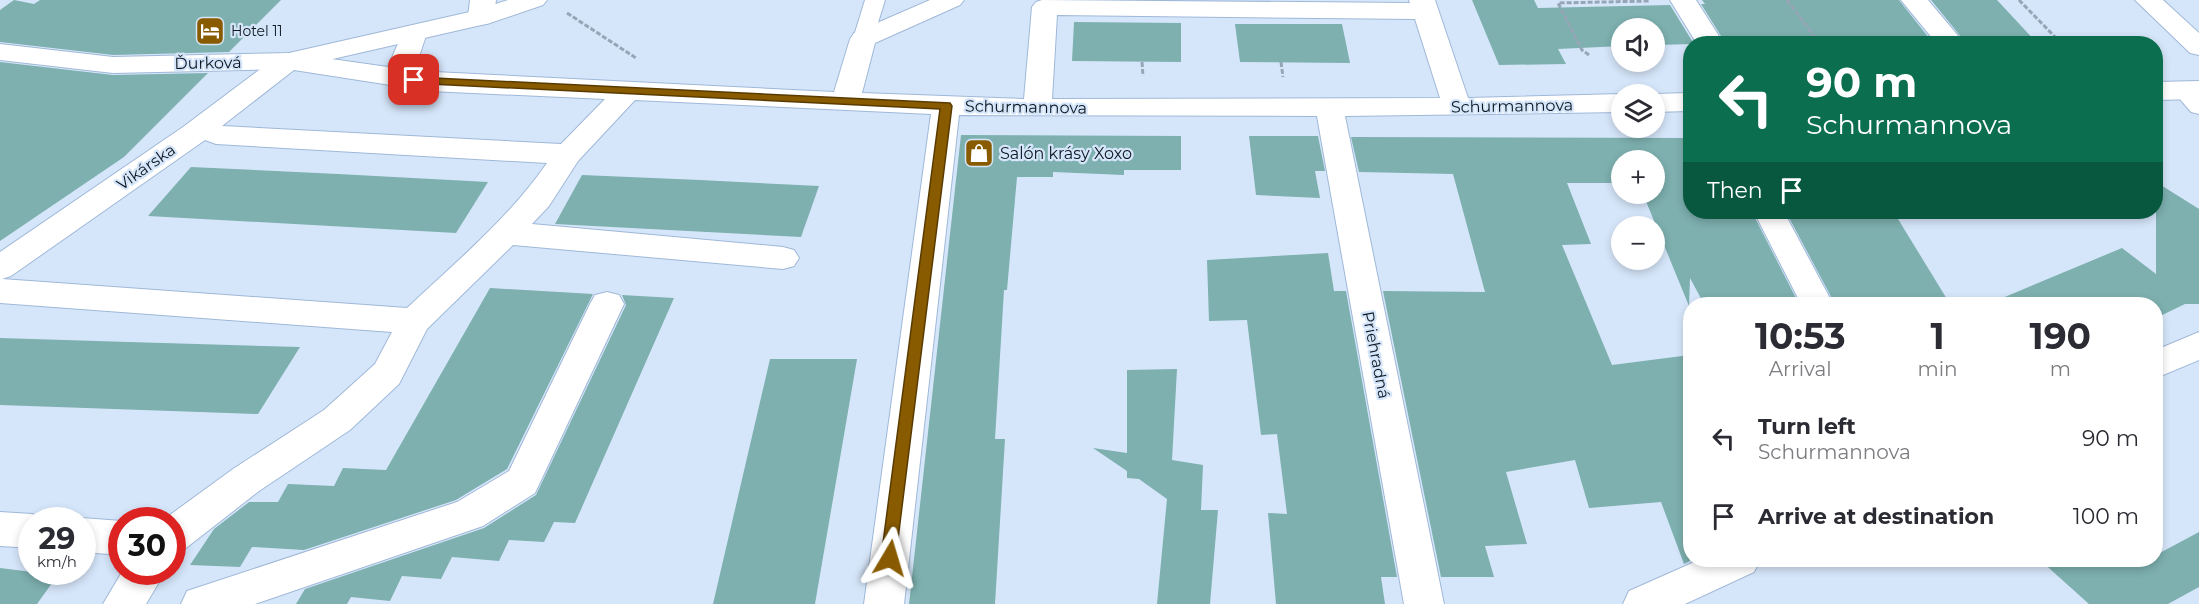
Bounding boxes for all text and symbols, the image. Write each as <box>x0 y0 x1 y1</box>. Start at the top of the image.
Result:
hotel icon: Hotel 11 <box>194 15 226 47</box>
map controls <box>1611 18 1665 270</box>
button: sound <box>1611 18 1665 72</box>
place label: Hotel 11 <box>231 22 283 40</box>
street label: Ďurková <box>174 53 242 73</box>
pin <box>388 54 439 105</box>
text: 90 m <box>1806 56 1917 108</box>
icon: left <box>1707 60 1785 138</box>
icon: arrive <box>397 63 430 96</box>
button: layers <box>1611 84 1665 138</box>
street label: Schurmannova <box>1451 95 1573 117</box>
street label: Schurmannova <box>965 96 1087 118</box>
text: Schurmannova <box>1806 108 2012 141</box>
shop icon: Salón krásy Xoxo <box>963 137 995 169</box>
street label: Vikárska <box>113 140 179 194</box>
place label: Salón krásy Xoxo <box>1000 144 1132 163</box>
button: + <box>1611 150 1665 204</box>
icon: arrive <box>1775 174 1808 207</box>
text: Then <box>1707 177 1763 204</box>
button: − <box>1611 216 1665 270</box>
street label: Priehradná <box>1358 310 1394 400</box>
text: 10:53 <box>1755 314 1846 358</box>
text: 1 <box>1930 314 1945 358</box>
text: 190 <box>2030 314 2091 358</box>
text: Arrival <box>1769 357 1832 381</box>
text: min <box>1917 357 1958 381</box>
text: m <box>2050 357 2071 381</box>
text: Turn left <box>1758 413 1856 440</box>
icon: left <box>1707 422 1740 455</box>
text: 90 m <box>2082 425 2139 452</box>
text: Schurmannova <box>1758 440 1911 464</box>
icon: arrive <box>1707 500 1740 533</box>
text: Arrive at destination <box>1758 503 1994 530</box>
text: 100 m <box>2073 503 2139 530</box>
speed limit sign: 30 <box>108 507 186 585</box>
text: 29 <box>39 520 75 557</box>
position arrow <box>858 526 922 590</box>
text: km/h <box>37 552 77 571</box>

